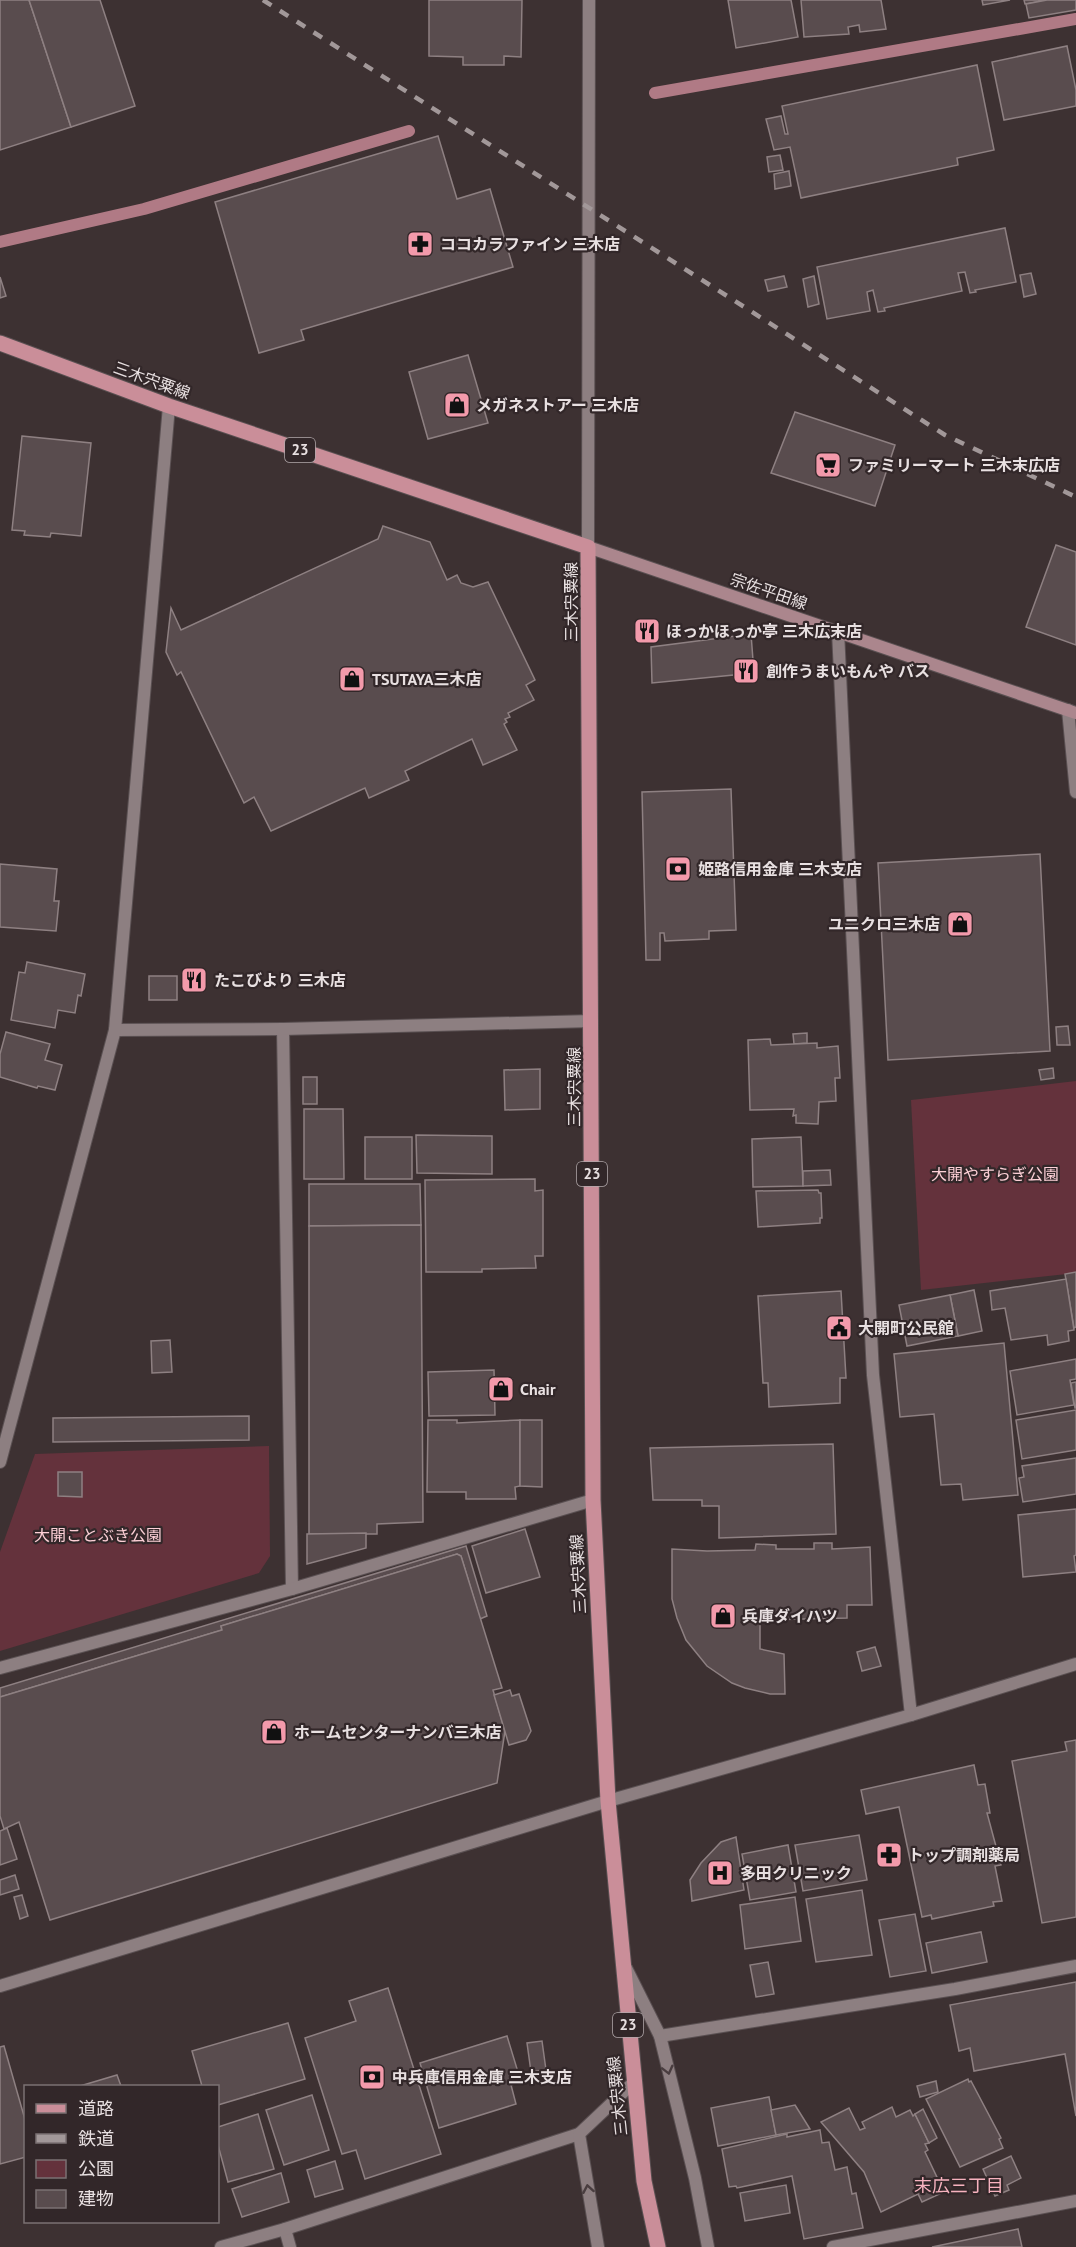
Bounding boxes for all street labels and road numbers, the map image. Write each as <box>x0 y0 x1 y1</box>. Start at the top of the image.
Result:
street label: 三木宍粟線 <box>111 357 193 403</box>
road number: 23 <box>285 438 315 462</box>
street label: 三木宍粟線 <box>561 562 581 642</box>
street label: 宗佐平田線 <box>728 569 810 613</box>
street label: 三木宍粟線 <box>564 1047 584 1127</box>
road number: 23 <box>577 1162 607 1186</box>
street label: 三木宍粟線 <box>566 1534 590 1614</box>
road number: 23 <box>613 2013 643 2037</box>
street label: 三木宍粟線 <box>603 2055 631 2137</box>

